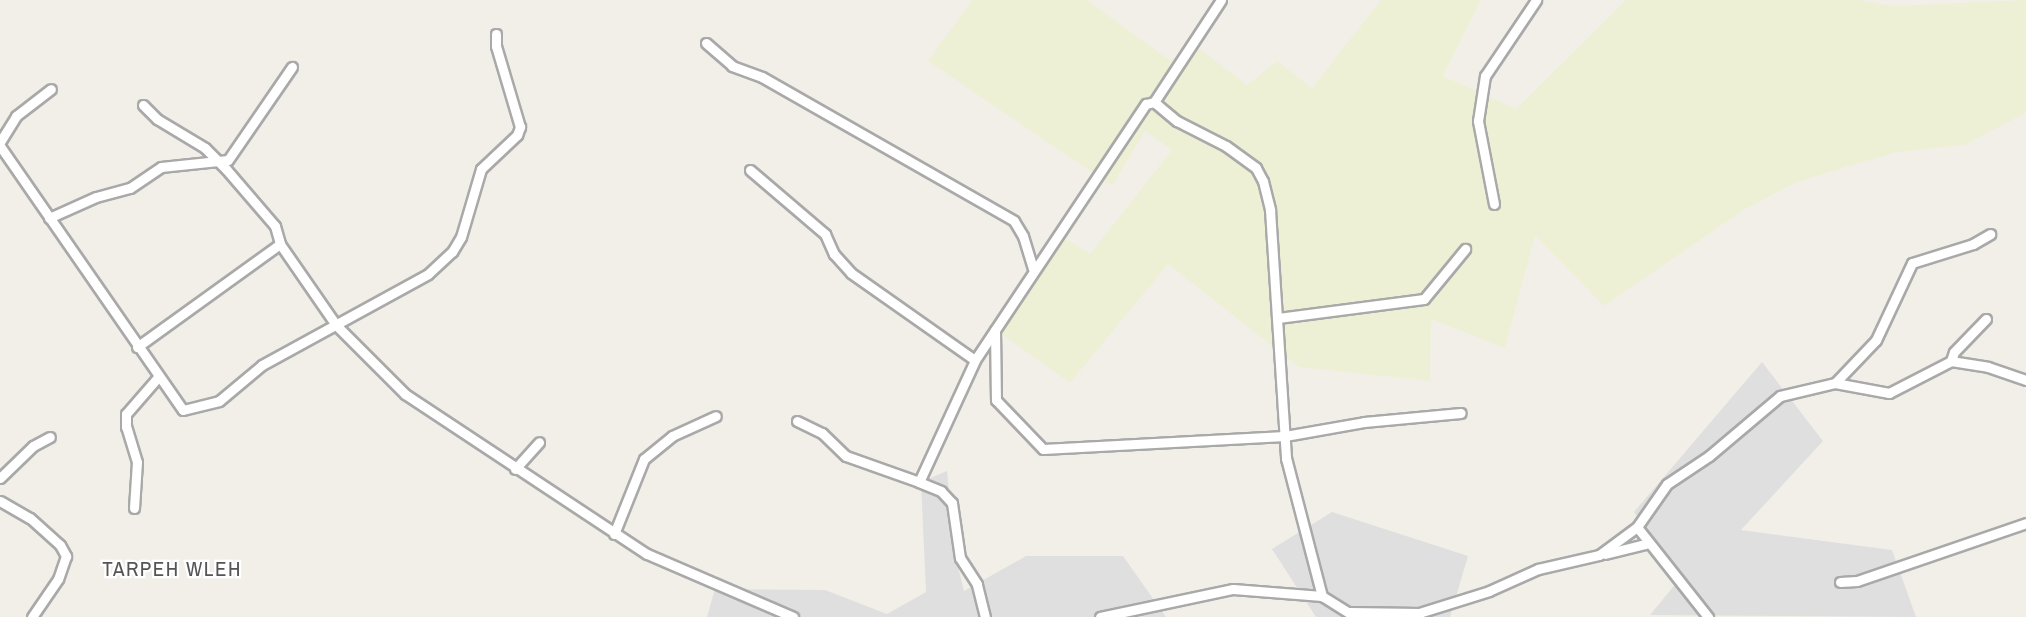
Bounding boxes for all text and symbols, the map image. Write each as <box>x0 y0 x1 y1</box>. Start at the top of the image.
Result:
district label: TARPEH WLEH <box>102 556 242 582</box>

